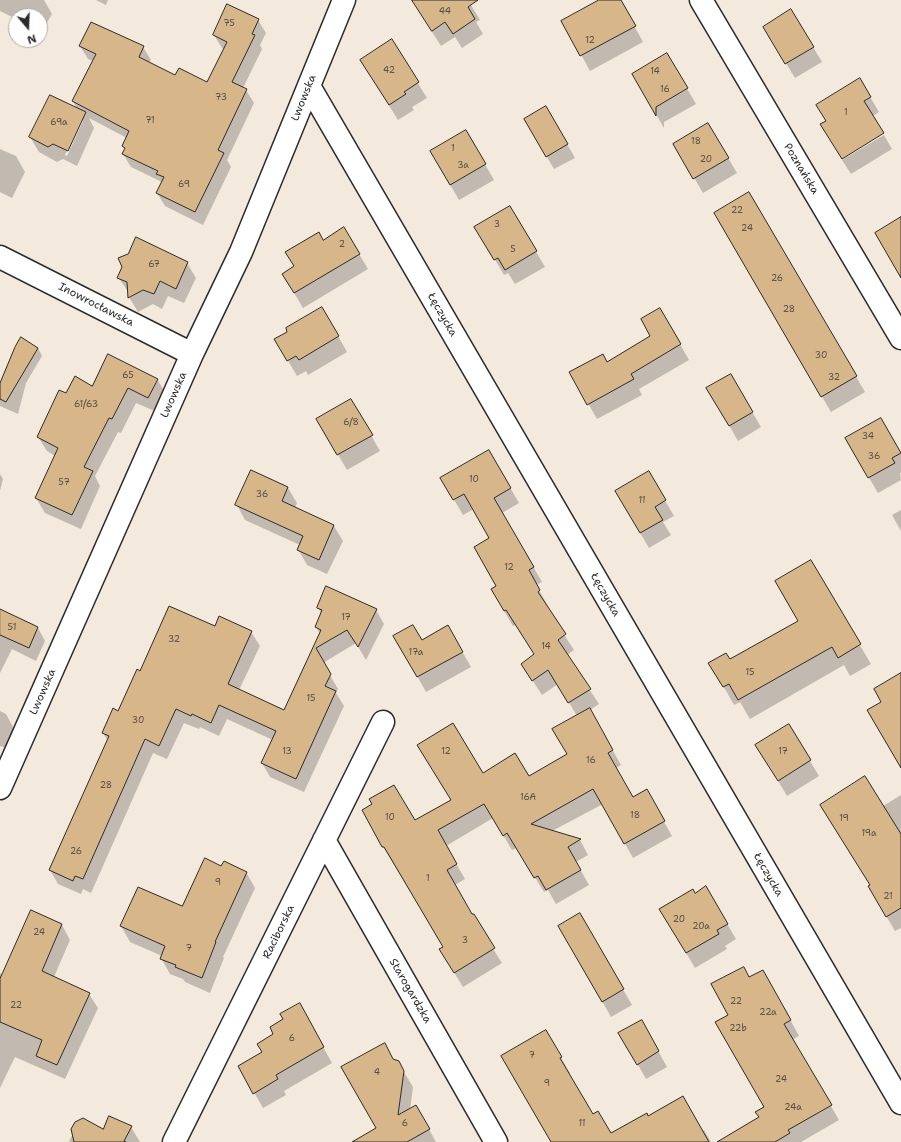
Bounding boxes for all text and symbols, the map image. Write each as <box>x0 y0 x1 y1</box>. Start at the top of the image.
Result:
house number: 44 <box>439 7 451 17</box>
north arrow <box>8 8 48 48</box>
house number: 75 <box>223 19 235 29</box>
text: N <box>25 30 38 47</box>
house number: 12 <box>585 36 595 46</box>
house number: 42 <box>383 66 395 76</box>
house number: 14 <box>650 67 660 77</box>
street label: Lwowska <box>289 73 319 123</box>
house number: 16 <box>660 85 670 95</box>
house number: 73 <box>215 93 227 103</box>
house number: 1 <box>844 108 848 118</box>
house number: 71 <box>145 116 155 126</box>
house number: 69a <box>50 118 68 128</box>
house number: 18 <box>691 137 701 147</box>
street label: Poznańska <box>781 141 821 197</box>
house number: 1 <box>451 144 455 154</box>
house number: 20 <box>700 155 712 165</box>
house number: 3a <box>457 161 469 171</box>
house number: 69 <box>178 180 190 190</box>
house number: 22 <box>731 206 743 216</box>
house number: 3 <box>494 220 500 230</box>
house number: 24 <box>741 224 753 234</box>
house number: 2 <box>339 240 345 250</box>
house number: 5 <box>510 245 516 255</box>
house number: 67 <box>148 260 160 270</box>
house number: 26 <box>771 274 783 284</box>
street label: Inowrocławska <box>56 280 136 330</box>
street label: Łęczycka <box>424 291 460 339</box>
house number: 28 <box>783 305 795 315</box>
house number: 30 <box>815 351 827 361</box>
street label: Lwowska <box>158 370 190 420</box>
house number: 65 <box>122 371 134 381</box>
house number: 32 <box>828 373 840 383</box>
house number: 61/63 <box>74 400 98 410</box>
house number: 6/8 <box>343 418 359 428</box>
house number: 34 <box>862 432 874 442</box>
house number: 36 <box>868 452 880 462</box>
house number: 10 <box>469 475 479 485</box>
house number: 57 <box>58 478 70 488</box>
house number: 36 <box>256 490 268 500</box>
house number: 11 <box>638 496 646 506</box>
house number: 12 <box>504 563 514 573</box>
street label: Łęczycka <box>587 571 623 619</box>
house number: 17 <box>341 613 351 623</box>
house number: 51 <box>8 623 16 633</box>
house number: 32 <box>168 635 180 645</box>
house number: 14 <box>541 642 551 652</box>
house number: 17a <box>409 648 423 658</box>
street label: Lwowska <box>27 667 59 717</box>
house number: 15 <box>745 668 755 678</box>
house number: 15 <box>306 694 316 704</box>
house number: 30 <box>132 716 144 726</box>
house number: 13 <box>282 747 292 757</box>
house number: 12 <box>441 747 451 757</box>
house number: 17 <box>778 747 788 757</box>
house number: 16 <box>586 756 596 766</box>
house number: 28 <box>100 781 112 791</box>
house number: 16A <box>520 793 536 803</box>
house number: 18 <box>630 811 640 821</box>
house number: 10 <box>385 813 395 823</box>
house number: 19 <box>839 814 849 824</box>
house number: 19a <box>861 829 877 839</box>
house number: 26 <box>70 847 82 857</box>
street label: Łęczycka <box>750 851 786 899</box>
house number: 1 <box>426 874 430 884</box>
house number: 9 <box>215 878 221 888</box>
house number: 21 <box>883 892 893 902</box>
street label: Raciborska <box>260 903 298 961</box>
house number: 20 <box>673 915 685 925</box>
house number: 20a <box>692 922 710 932</box>
house number: 24 <box>33 928 45 938</box>
house number: 3 <box>462 936 468 946</box>
house number: 7 <box>186 944 192 954</box>
street label: Starogardzka <box>386 956 434 1026</box>
house number: 22 <box>730 997 742 1007</box>
house number: 22 <box>10 1001 22 1011</box>
house number: 22a <box>759 1008 777 1018</box>
house number: 22b <box>729 1024 747 1034</box>
house number: 6 <box>289 1034 295 1044</box>
house number: 7 <box>529 1051 535 1061</box>
house number: 4 <box>374 1068 380 1078</box>
house number: 24 <box>775 1075 787 1085</box>
house number: 9 <box>544 1079 550 1089</box>
house number: 24a <box>784 1103 802 1113</box>
house number: 6 <box>402 1119 408 1129</box>
house number: 11 <box>578 1119 586 1129</box>

